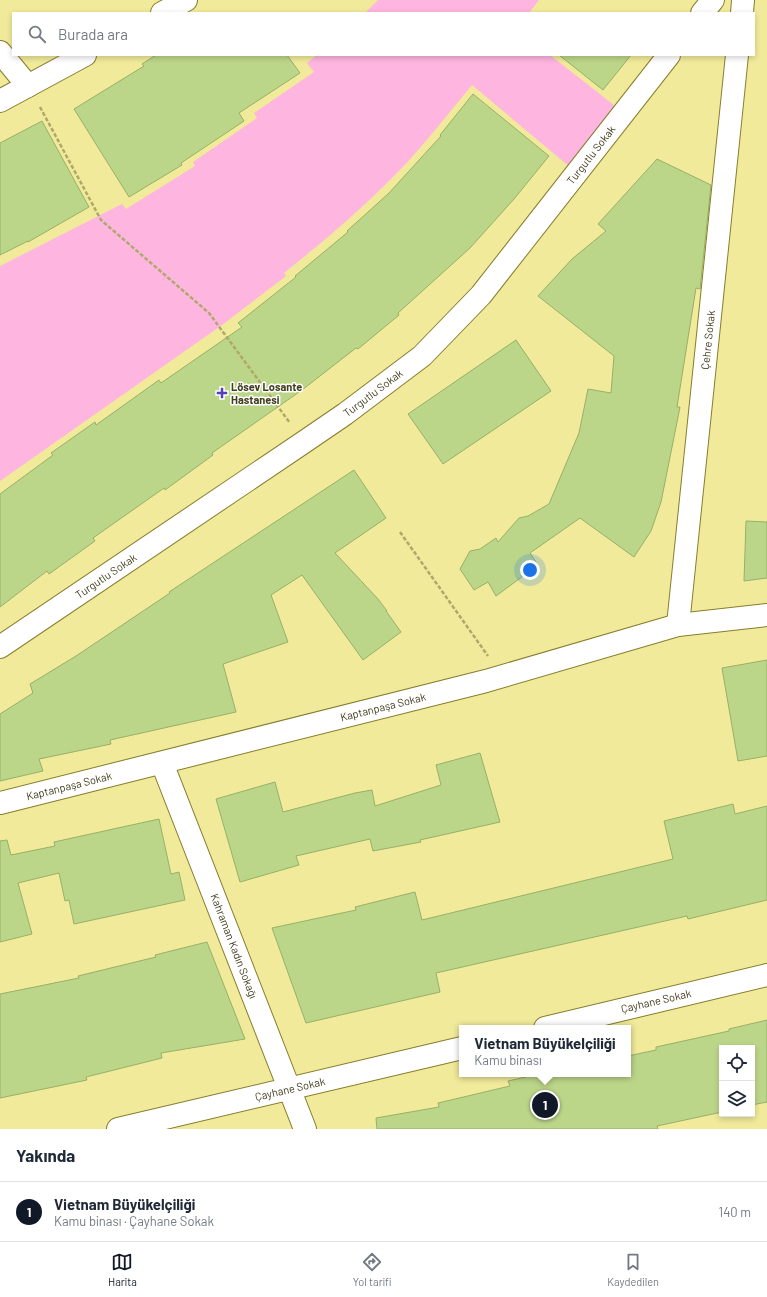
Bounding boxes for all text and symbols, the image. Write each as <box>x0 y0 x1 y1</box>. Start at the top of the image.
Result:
search box <box>12 12 755 56</box>
icon: search <box>26 23 48 45</box>
text: Burada ara <box>58 25 128 43</box>
street label: Turgutlu Sokak <box>564 122 618 187</box>
street label: Çehre Sokak <box>698 309 717 370</box>
street label: Turgutlu Sokak <box>340 366 405 419</box>
place label: Lösev Losante Hastanesi <box>231 380 302 406</box>
marker: Lösev Losante Hastanesi <box>216 387 228 399</box>
street label: Turgutlu Sokak <box>73 550 139 601</box>
your location <box>520 560 540 580</box>
street label: Kaptanpaşa Sokak <box>339 689 428 723</box>
street label: Kaptanpaşa Sokak <box>25 768 114 802</box>
street label: Kahraman Kadın Sokağı <box>208 892 260 1000</box>
street label: Çayhane Sokak <box>620 986 693 1015</box>
popup <box>459 1025 631 1077</box>
text: Vietnam Büyükelçiliği <box>474 1034 616 1052</box>
map controls <box>719 1045 755 1117</box>
button: locate <box>719 1045 755 1081</box>
text: Kamu binası <box>474 1052 542 1068</box>
street label: Çayhane Sokak <box>254 1074 327 1103</box>
button: layers <box>719 1081 755 1117</box>
pin: 1 <box>532 1090 558 1120</box>
text: Yakında <box>16 1145 75 1165</box>
text: Vietnam Büyükelçiliği <box>54 1195 195 1213</box>
text: 1 <box>27 1204 31 1220</box>
text: 140 m <box>719 1204 751 1220</box>
text: Kamu binası · Çayhane Sokak <box>54 1213 214 1229</box>
tab: Harita <box>108 1251 137 1288</box>
tab: Yol tarifi <box>353 1251 391 1288</box>
tab: Kaydedilen <box>607 1251 659 1288</box>

